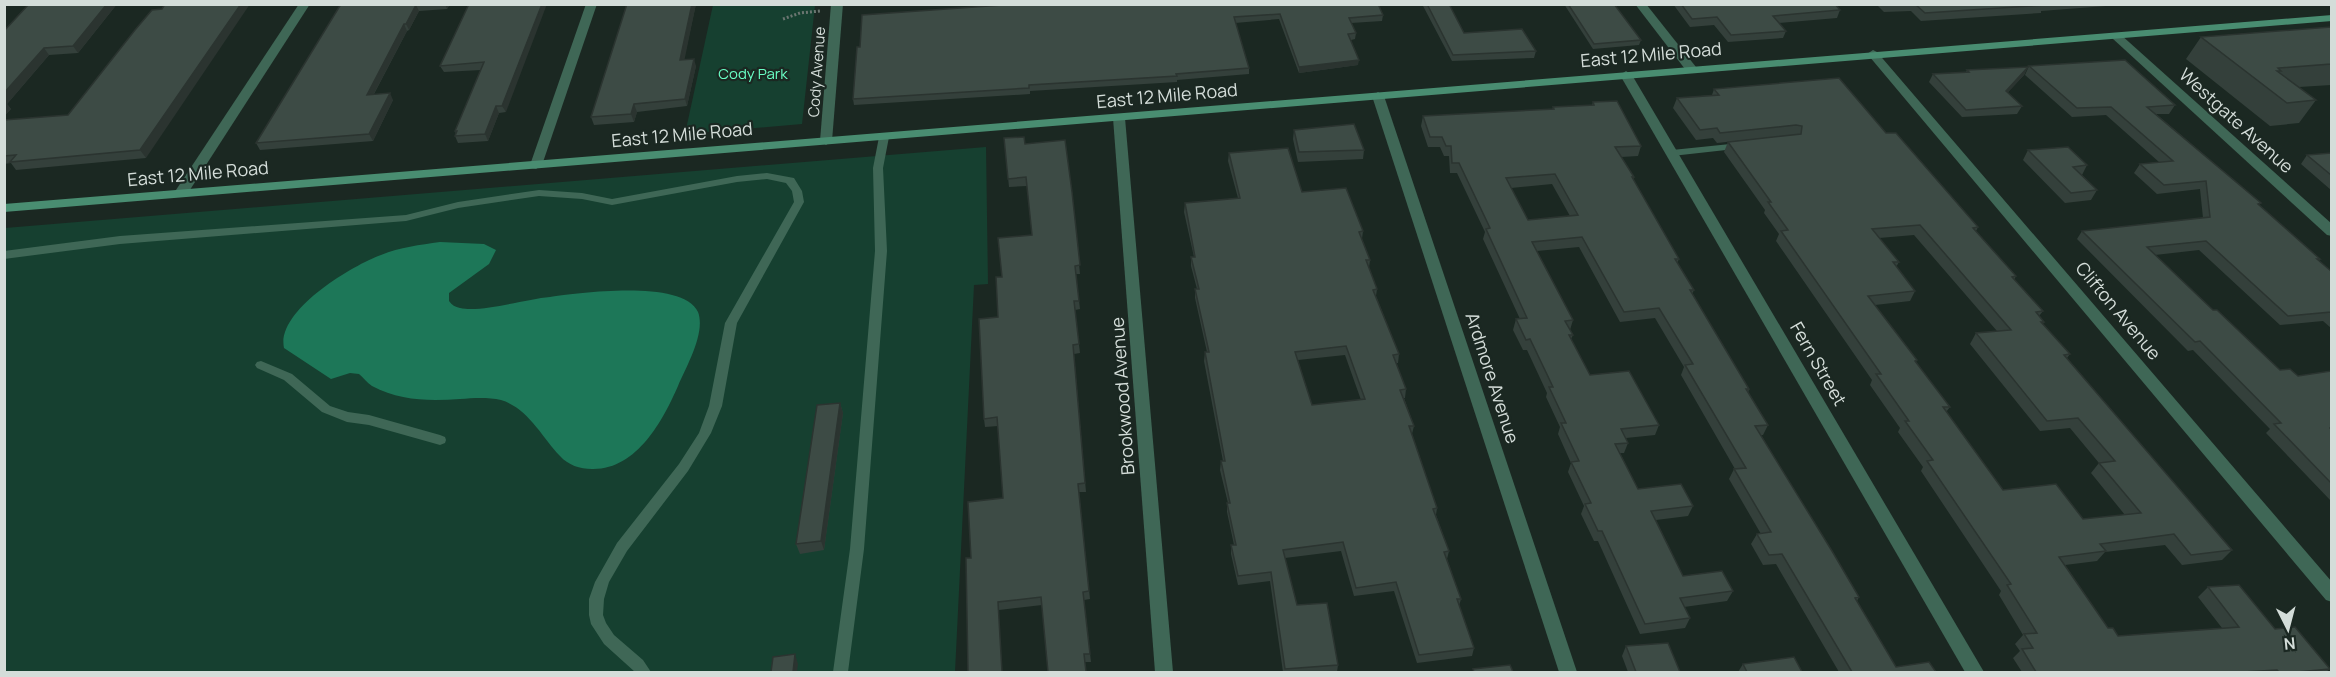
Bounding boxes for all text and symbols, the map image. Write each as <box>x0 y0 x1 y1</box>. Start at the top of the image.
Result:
street label: Cody Avenue <box>803 26 830 118</box>
street label: East 12 Mile Road <box>1579 36 1723 72</box>
street label: Westgate Avenue <box>2174 62 2299 178</box>
park label: Cody Park <box>718 63 788 84</box>
street label: East 12 Mile Road <box>1095 77 1239 113</box>
street label: East 12 Mile Road <box>610 116 754 152</box>
street label: East 12 Mile Road <box>126 155 270 191</box>
street label: Clifton Avenue <box>2071 256 2167 364</box>
street label: Ardmore Avenue <box>1460 309 1525 446</box>
street label: Brookwood Avenue <box>1105 316 1139 476</box>
street label: Fern Street <box>1785 317 1853 410</box>
north arrow <box>2258 599 2318 659</box>
text: N <box>2283 632 2296 655</box>

